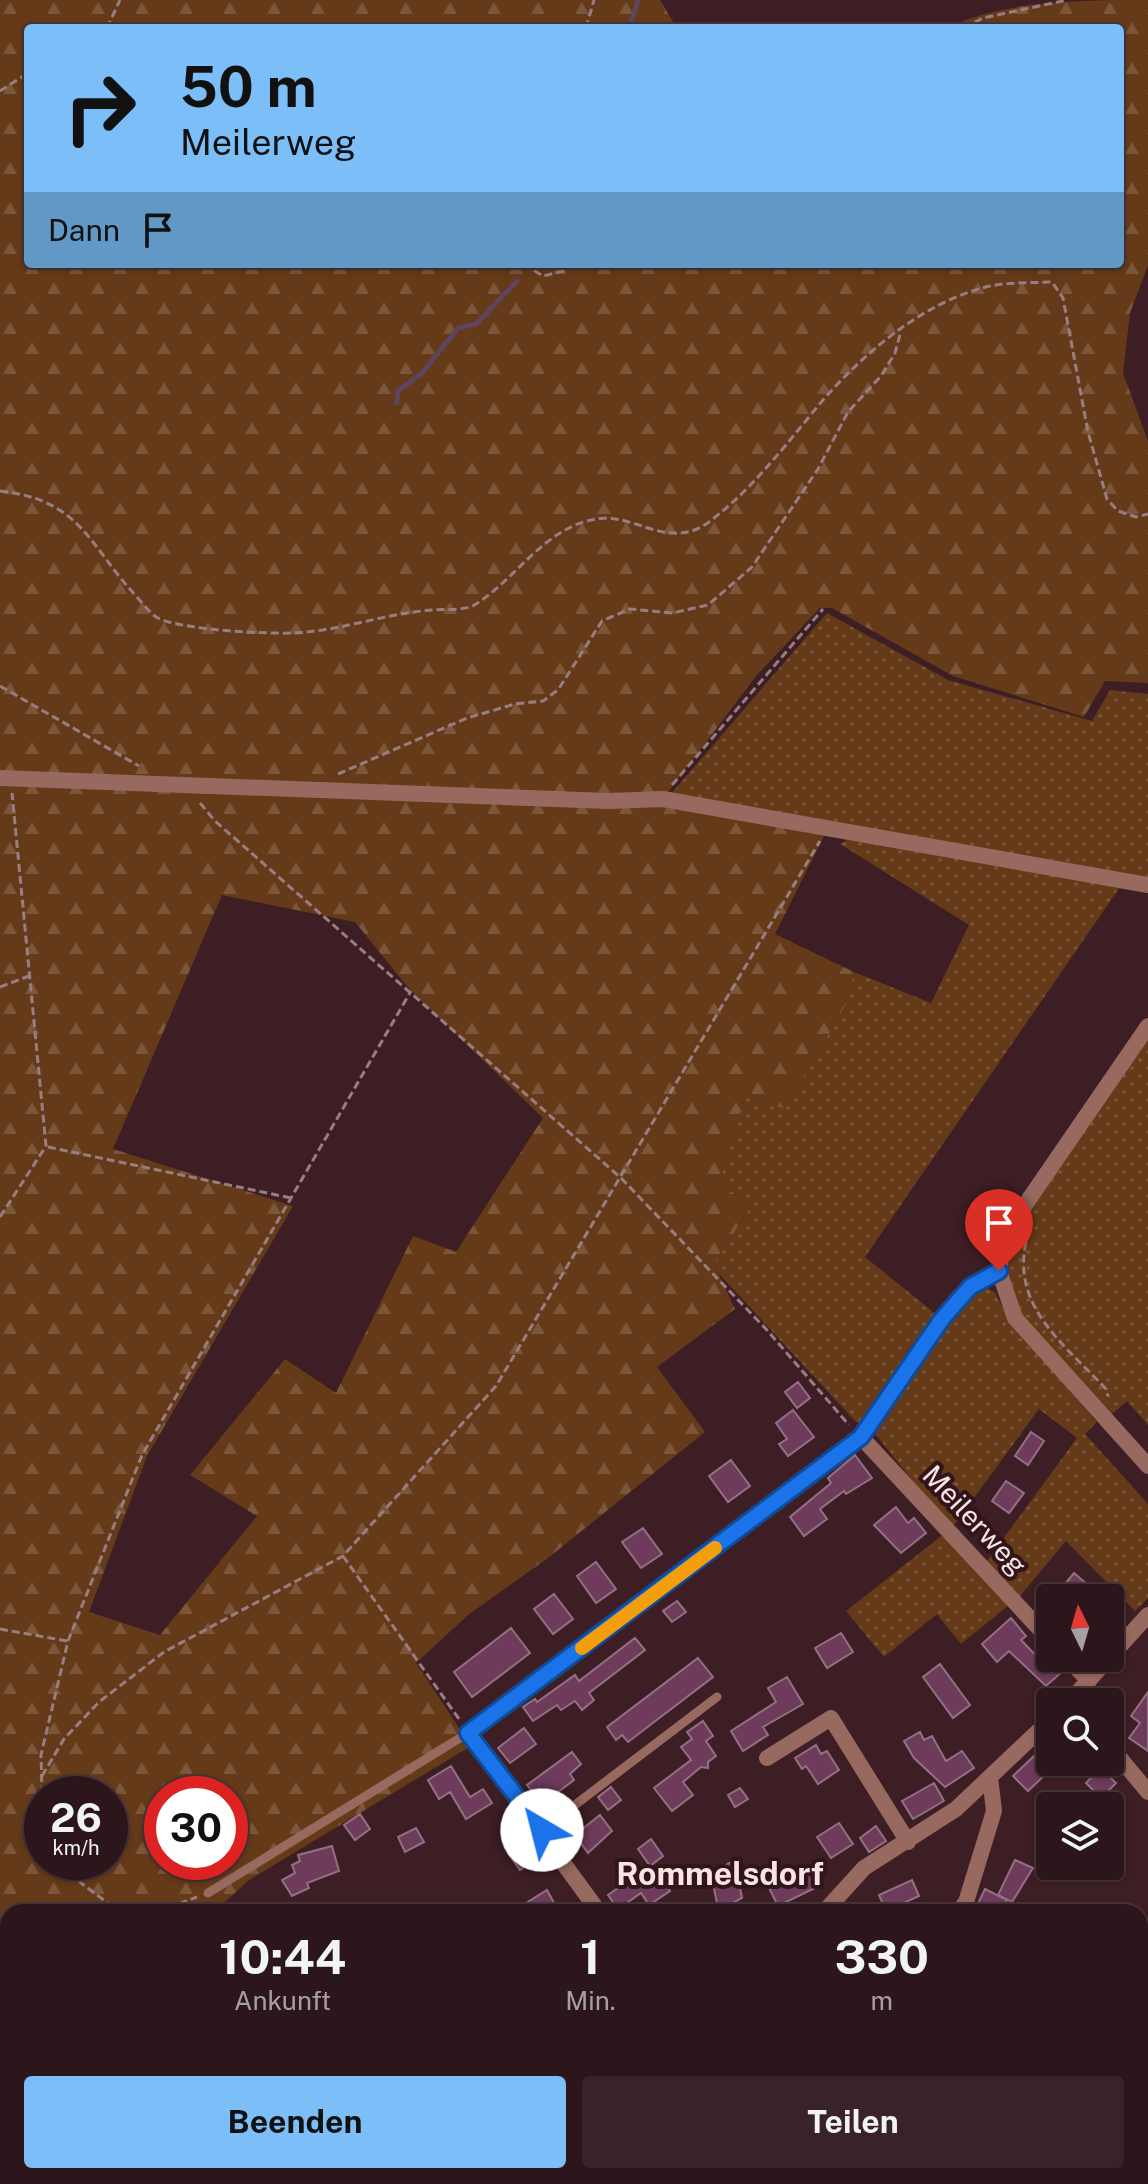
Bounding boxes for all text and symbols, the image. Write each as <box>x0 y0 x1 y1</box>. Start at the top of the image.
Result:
text: 50 m <box>180 54 317 120</box>
icon: right <box>48 56 152 160</box>
text: Meilerweg <box>180 121 357 163</box>
icon: arrive <box>136 208 180 252</box>
text: Dann <box>48 212 120 248</box>
pin <box>965 1189 1033 1271</box>
icon: arrive <box>977 1201 1021 1245</box>
street label: Meilerweg <box>916 1458 1034 1581</box>
north arrow <box>1036 1584 1124 1672</box>
map controls <box>1036 1584 1124 1880</box>
button: search <box>1036 1688 1124 1776</box>
speed limit sign: 30 <box>144 1776 248 1880</box>
position arrow <box>500 1788 584 1872</box>
button: layers <box>1036 1792 1124 1880</box>
text: 26 <box>50 1794 102 1841</box>
text: km/h <box>52 1836 100 1860</box>
district label: Rommelsdorf <box>616 1855 824 1892</box>
text: 10:44 <box>219 1928 346 1985</box>
text: 1 <box>580 1928 601 1985</box>
text: 330 <box>835 1928 929 1985</box>
text: Ankunft <box>234 1985 331 2016</box>
text: Min. <box>565 1985 616 2016</box>
text: m <box>871 1985 893 2016</box>
button: Beenden <box>24 2076 566 2168</box>
button: Teilen <box>582 2076 1124 2168</box>

